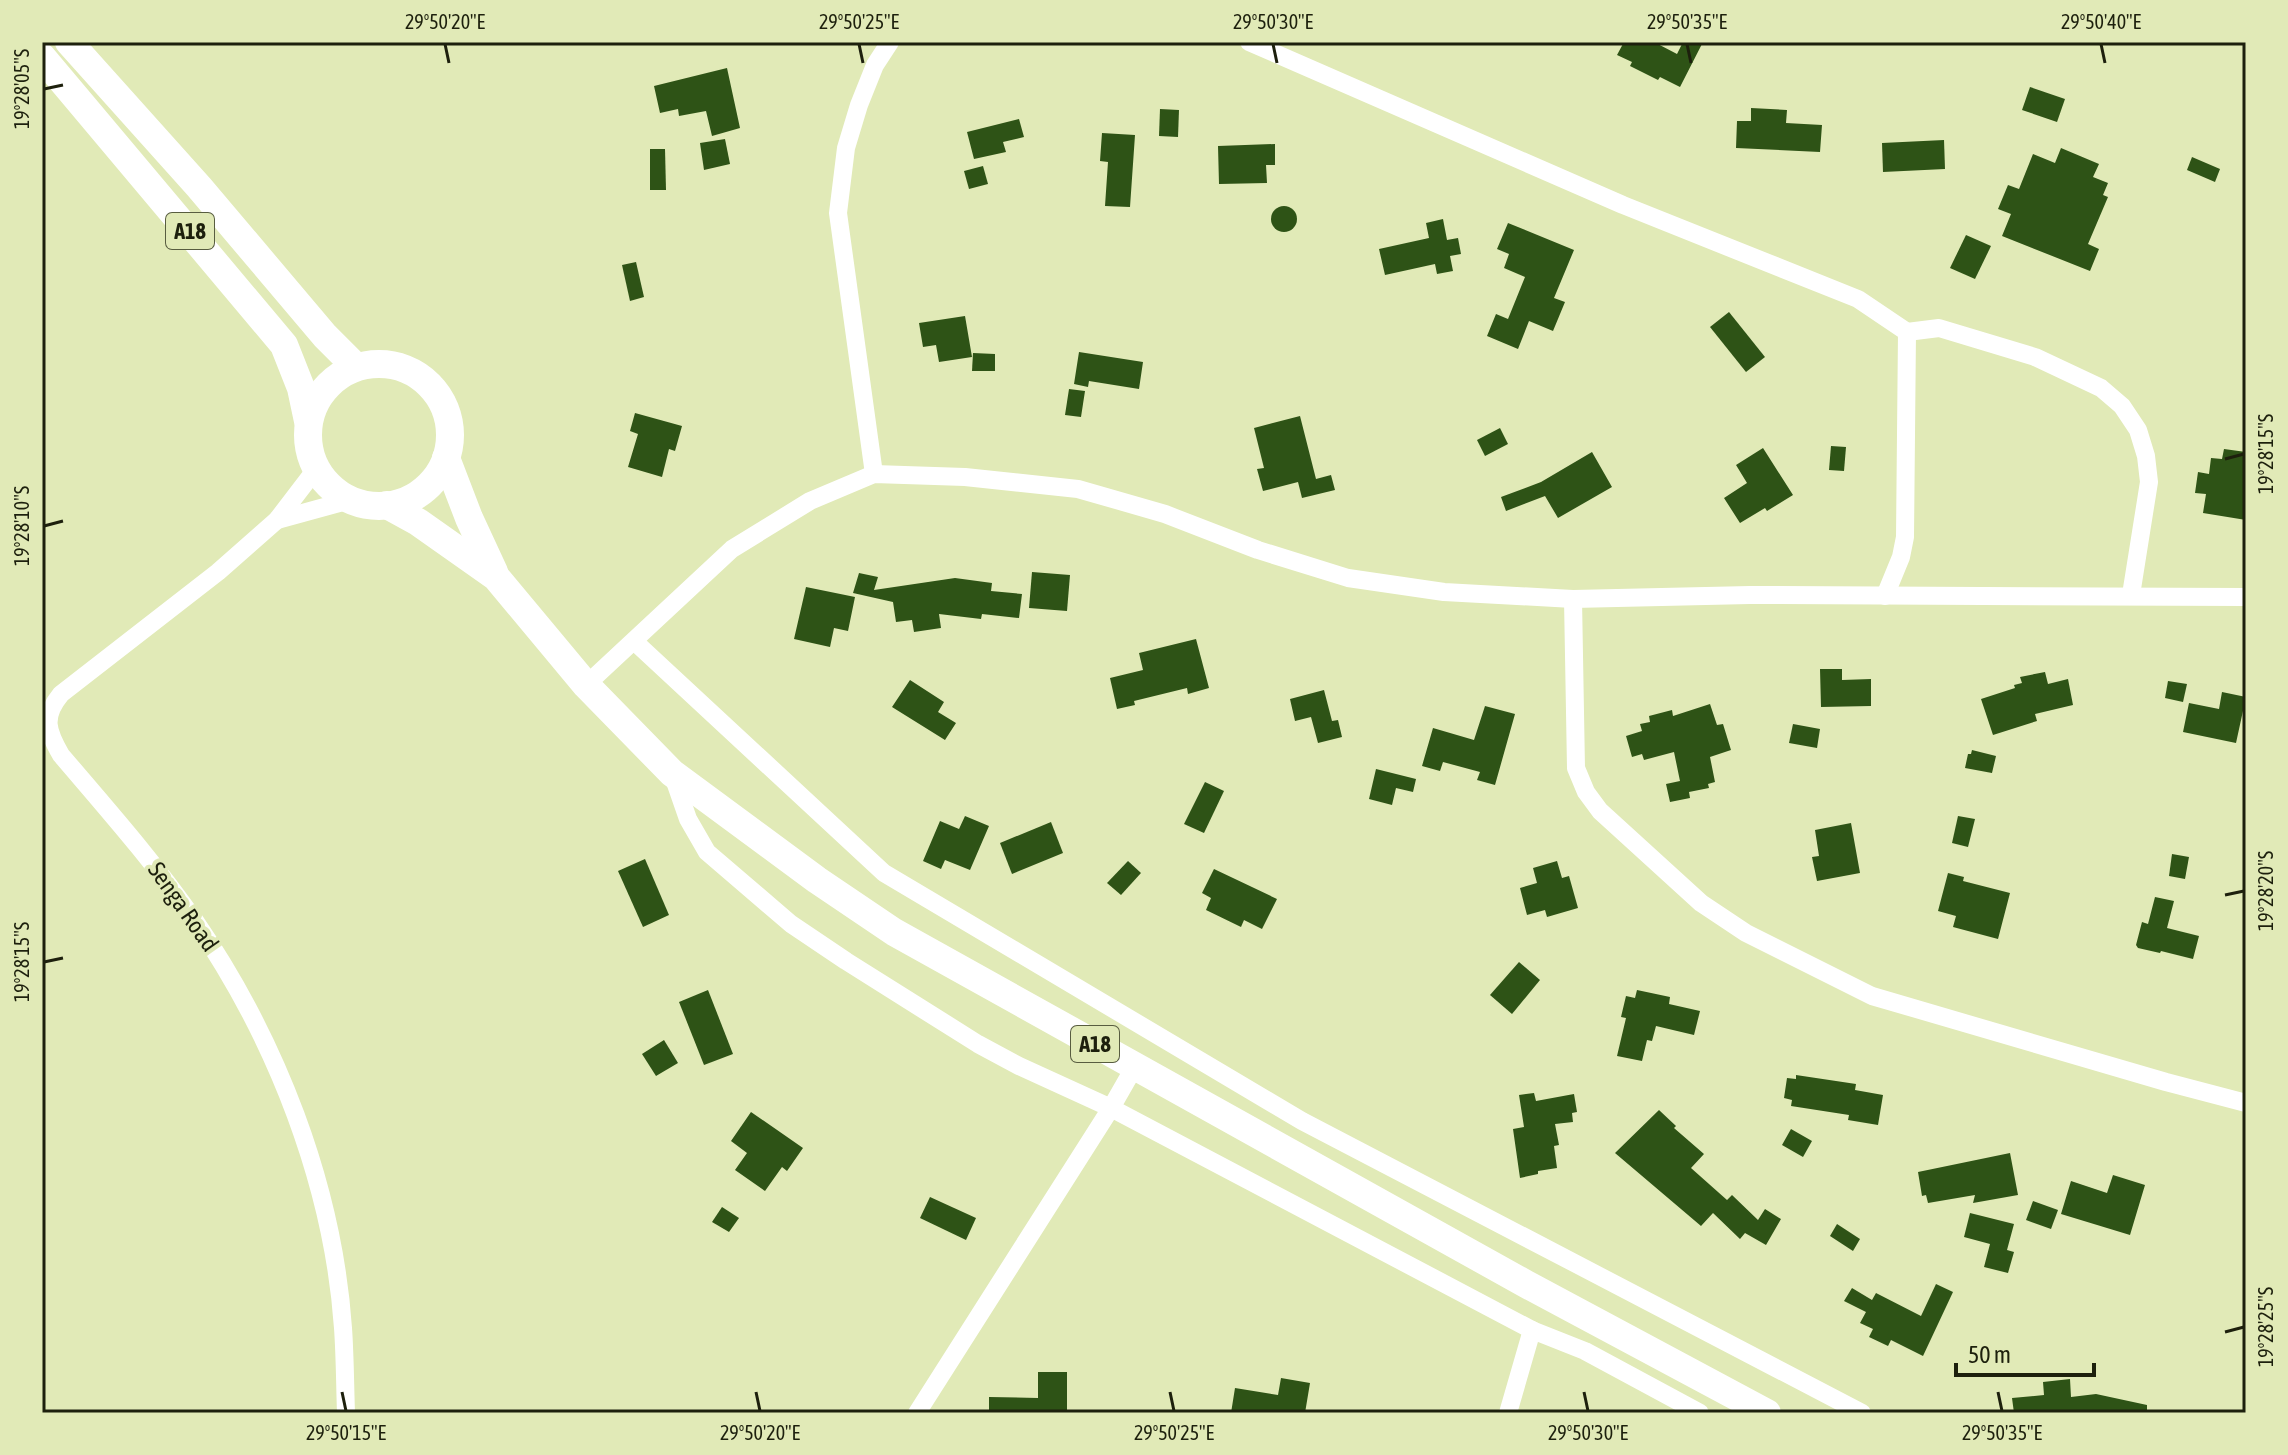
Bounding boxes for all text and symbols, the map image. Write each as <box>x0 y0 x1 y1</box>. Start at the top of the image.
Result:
text: 29°50'20"E <box>405 10 486 33</box>
text: 29°50'25"E <box>819 10 900 33</box>
text: 29°50'30"E <box>1233 10 1314 33</box>
text: 29°50'35"E <box>1647 10 1728 33</box>
text: 29°50'40"E <box>2061 10 2142 33</box>
text: 19°28'05"S <box>10 49 33 129</box>
road number: A18 <box>166 213 214 249</box>
text: 19°28'15"S <box>2254 414 2277 494</box>
text: 19°28'10"S <box>10 486 33 566</box>
text: 19°28'20"S <box>2254 851 2277 931</box>
street label: Senga Road <box>143 857 224 957</box>
text: 19°28'15"S <box>10 922 33 1002</box>
road number: A18 <box>1071 1026 1119 1062</box>
text: 19°28'25"S <box>2254 1287 2277 1367</box>
scale bar <box>1956 1327 2094 1377</box>
text: 50 m <box>1968 1341 2011 1368</box>
text: 29°50'15"E <box>306 1421 387 1444</box>
text: 29°50'20"E <box>720 1421 801 1444</box>
text: 29°50'25"E <box>1134 1421 1215 1444</box>
text: 29°50'30"E <box>1548 1421 1629 1444</box>
text: 29°50'35"E <box>1962 1421 2043 1444</box>

